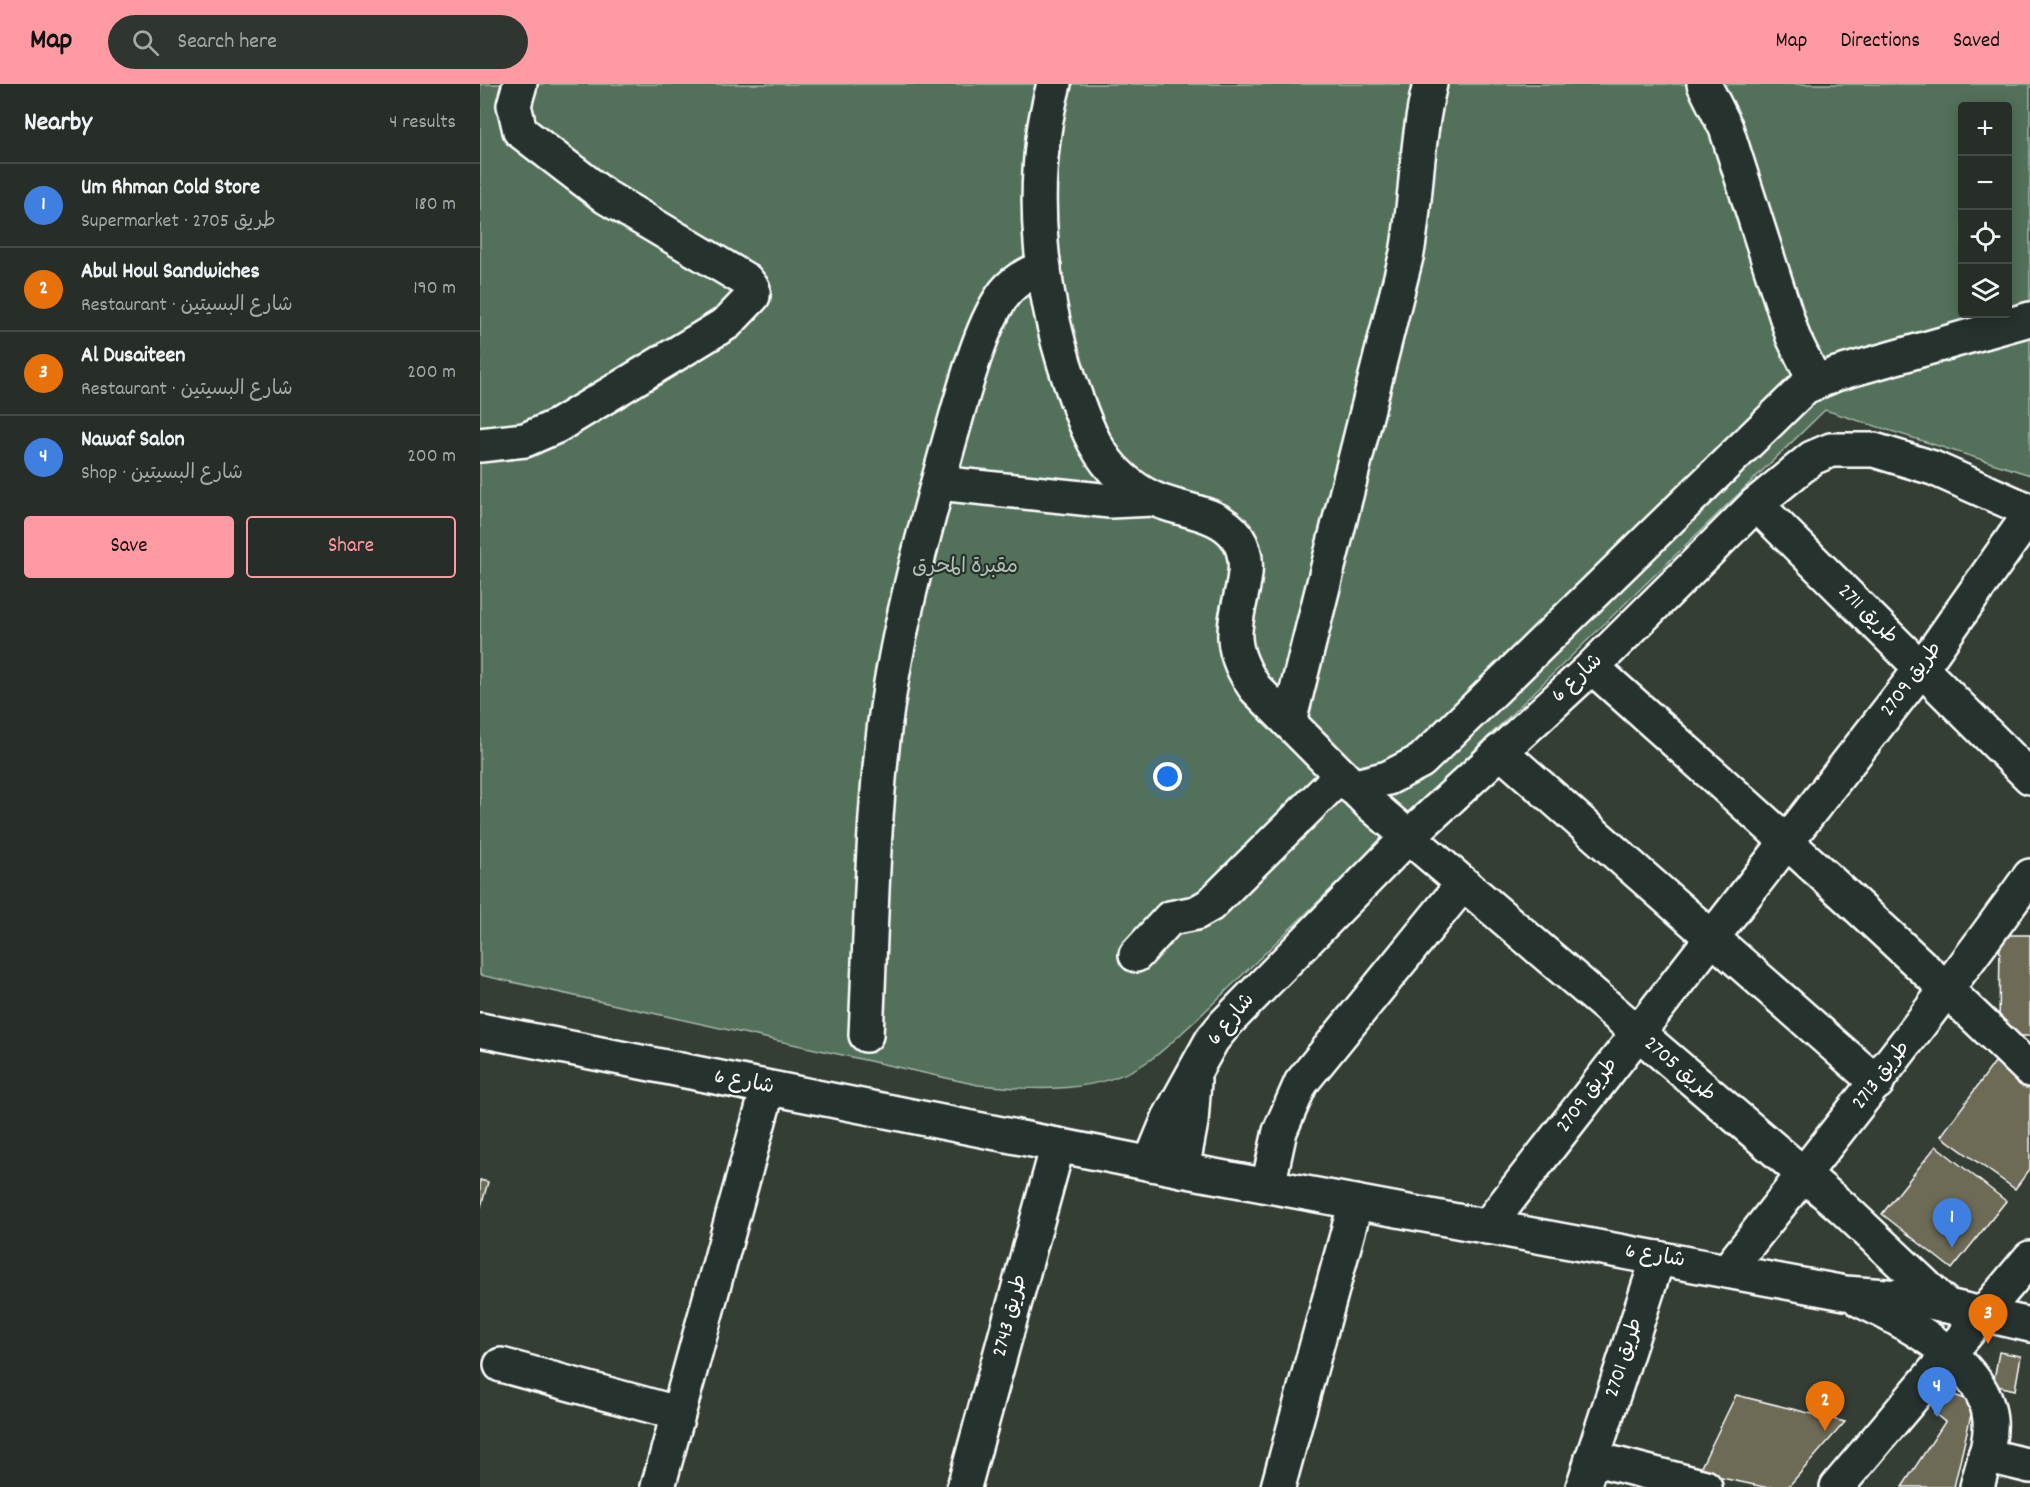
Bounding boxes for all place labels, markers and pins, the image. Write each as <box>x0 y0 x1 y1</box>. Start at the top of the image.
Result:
pin: 1 <box>1932 1198 1972 1248</box>
pin: 3 <box>1968 1294 2008 1344</box>
pin: 4 <box>1918 1368 1956 1417</box>
pin: 2 <box>1806 1382 1844 1431</box>

